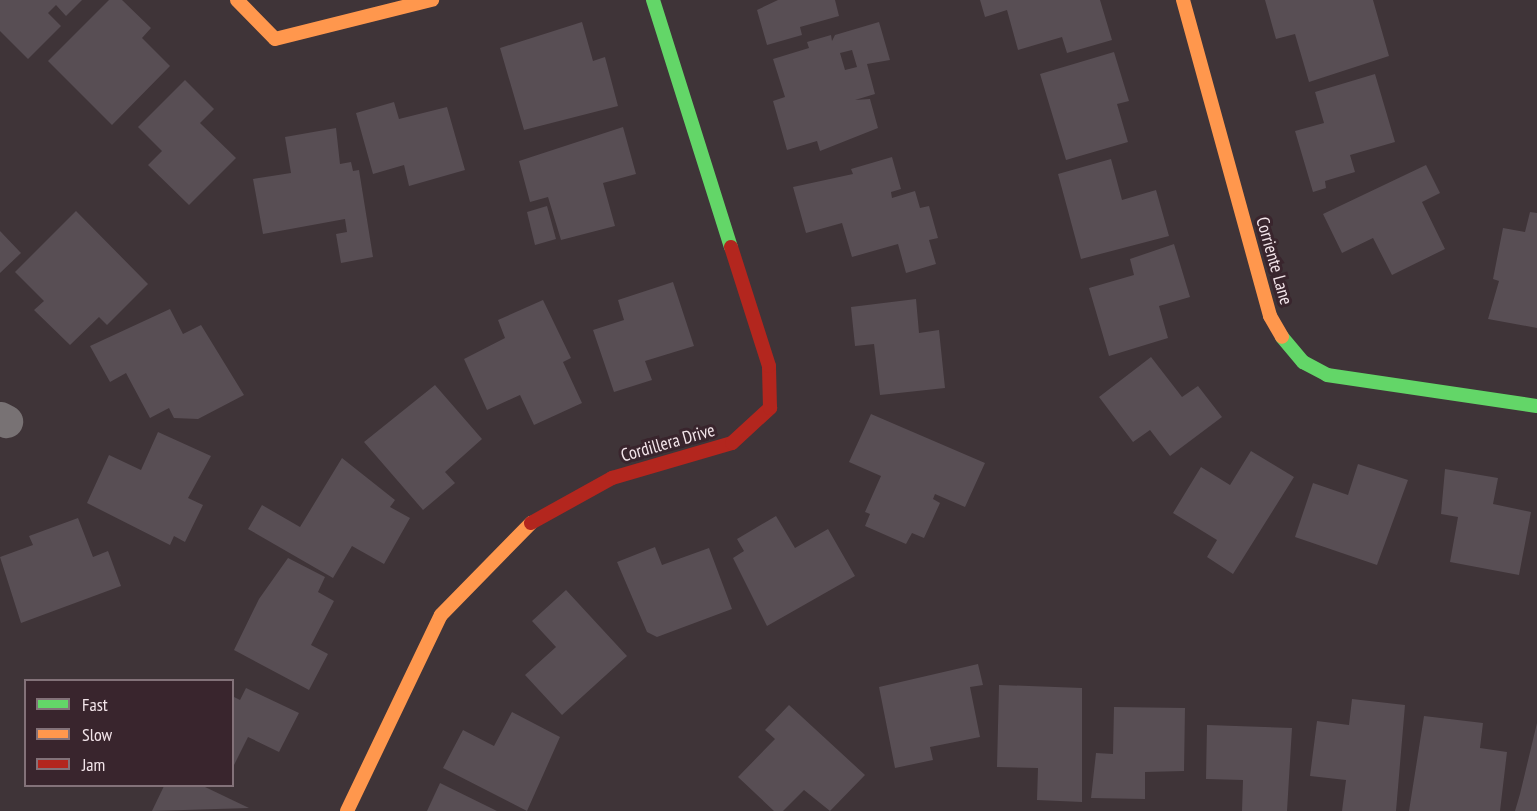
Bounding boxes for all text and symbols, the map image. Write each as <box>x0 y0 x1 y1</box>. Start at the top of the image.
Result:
street label: Corriente Lane <box>1251 215 1297 307</box>
street label: Cordillera Drive <box>619 419 717 467</box>
legend <box>24 679 234 787</box>
text: Fast <box>82 693 108 716</box>
text: Slow <box>82 723 112 746</box>
text: Jam <box>82 753 105 776</box>

